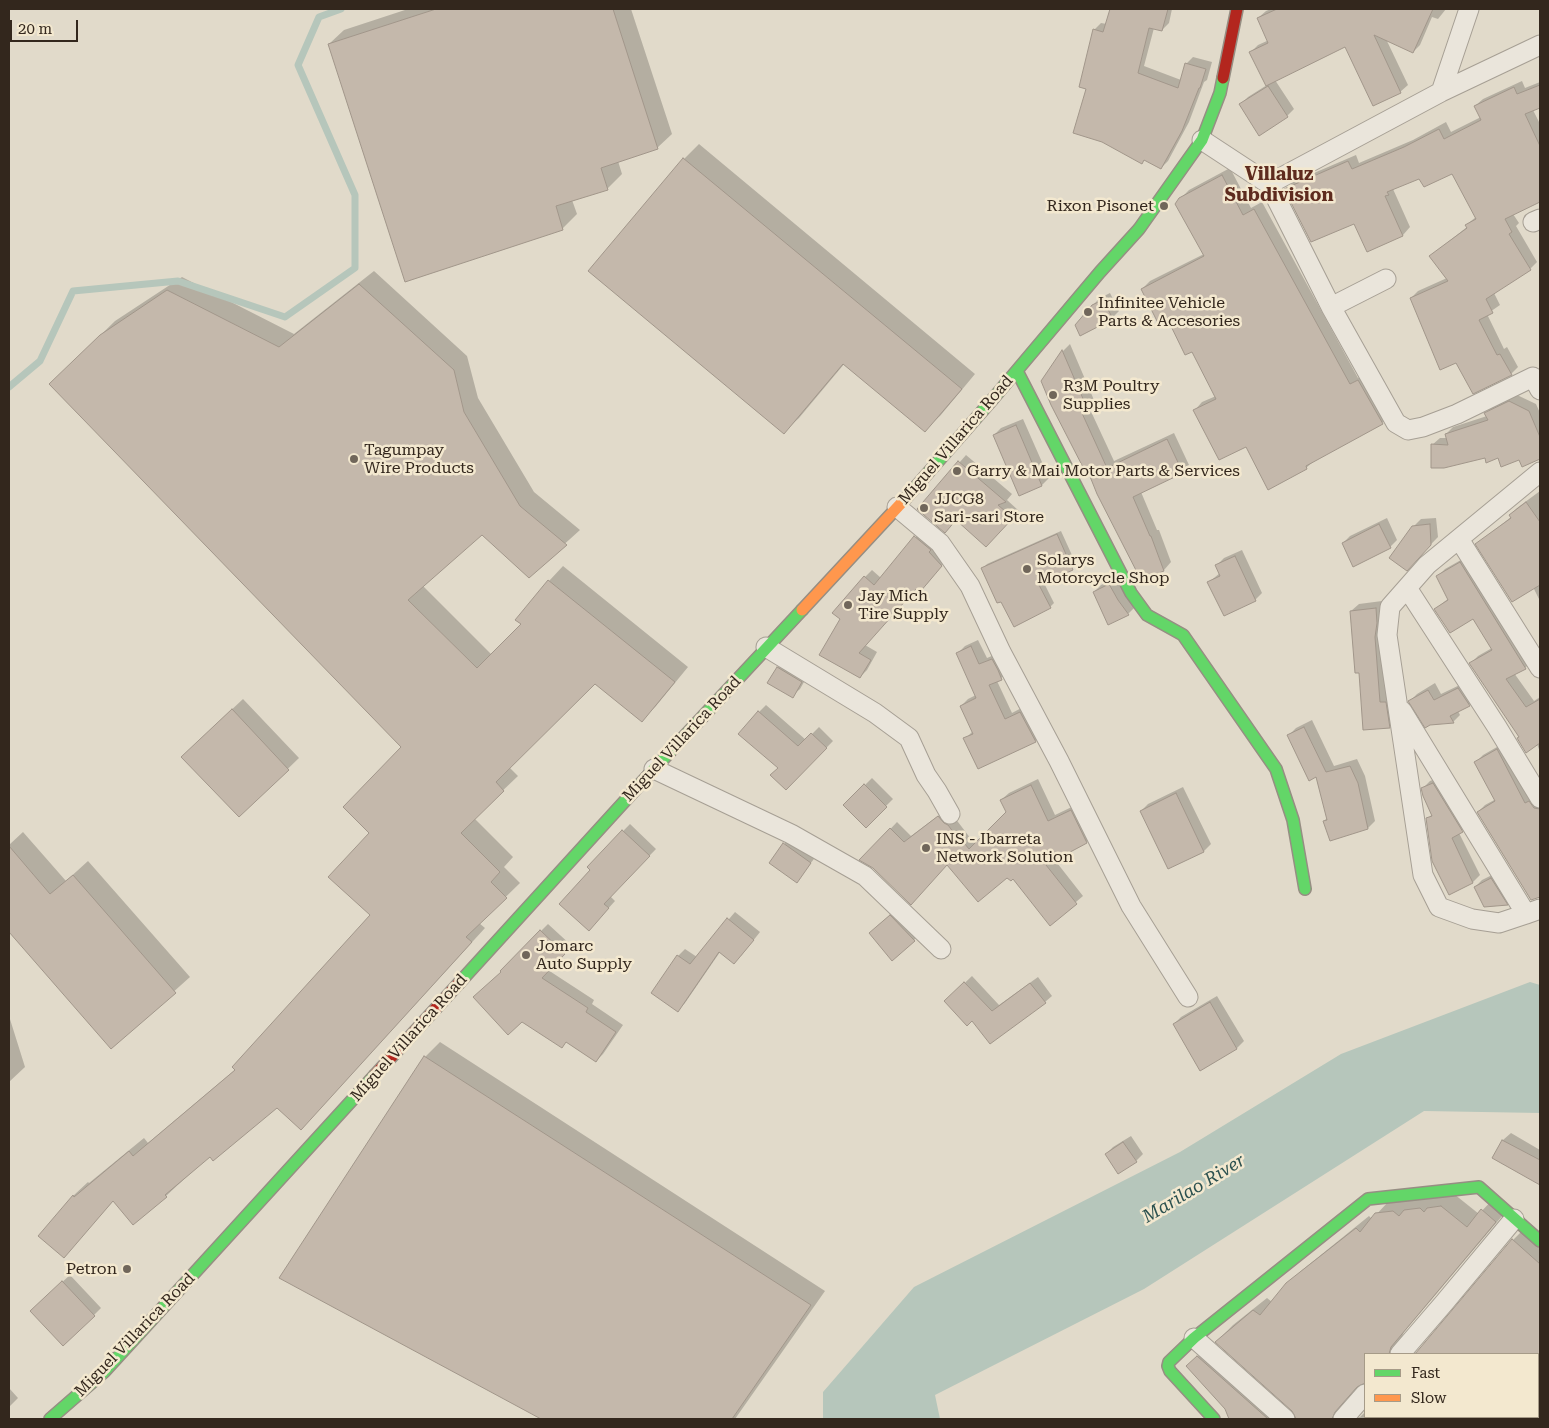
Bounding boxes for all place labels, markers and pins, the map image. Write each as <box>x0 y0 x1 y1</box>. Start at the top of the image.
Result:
place label: Rixon Pisonet <box>1047 196 1154 216</box>
marker: Rixon Pisonet <box>1158 200 1170 212</box>
place label: Infinitee Vehicle Parts & Accesories <box>1098 293 1240 331</box>
marker: Infinitee Vehicle Parts & Accesories <box>1082 306 1094 318</box>
place label: R3M Poultry Supplies <box>1063 376 1159 414</box>
marker: R3M Poultry Supplies <box>1047 389 1059 401</box>
place label: Tagumpay Wire Products <box>364 440 474 478</box>
marker: Tagumpay Wire Products <box>348 453 360 465</box>
place label: Garry & Mai Motor Parts & Services <box>967 461 1240 481</box>
marker: Garry & Mai Motor Parts & Services <box>951 465 963 477</box>
place label: JJCG8 Sari-sari Store <box>934 489 1044 527</box>
marker: JJCG8 Sari-sari Store <box>918 502 930 514</box>
place label: Solarys Motorcycle Shop <box>1037 550 1169 588</box>
marker: Solarys Motorcycle Shop <box>1021 563 1033 575</box>
place label: Jay Mich Tire Supply <box>858 586 948 624</box>
marker: Jay Mich Tire Supply <box>842 599 854 611</box>
place label: INS - Ibarreta Network Solution <box>936 829 1073 867</box>
marker: INS - Ibarreta Network Solution <box>920 842 932 854</box>
place label: Jomarc Auto Supply <box>536 936 632 974</box>
marker: Jomarc Auto Supply <box>520 949 532 961</box>
place label: Petron <box>66 1259 117 1279</box>
marker: Petron <box>121 1263 133 1275</box>

